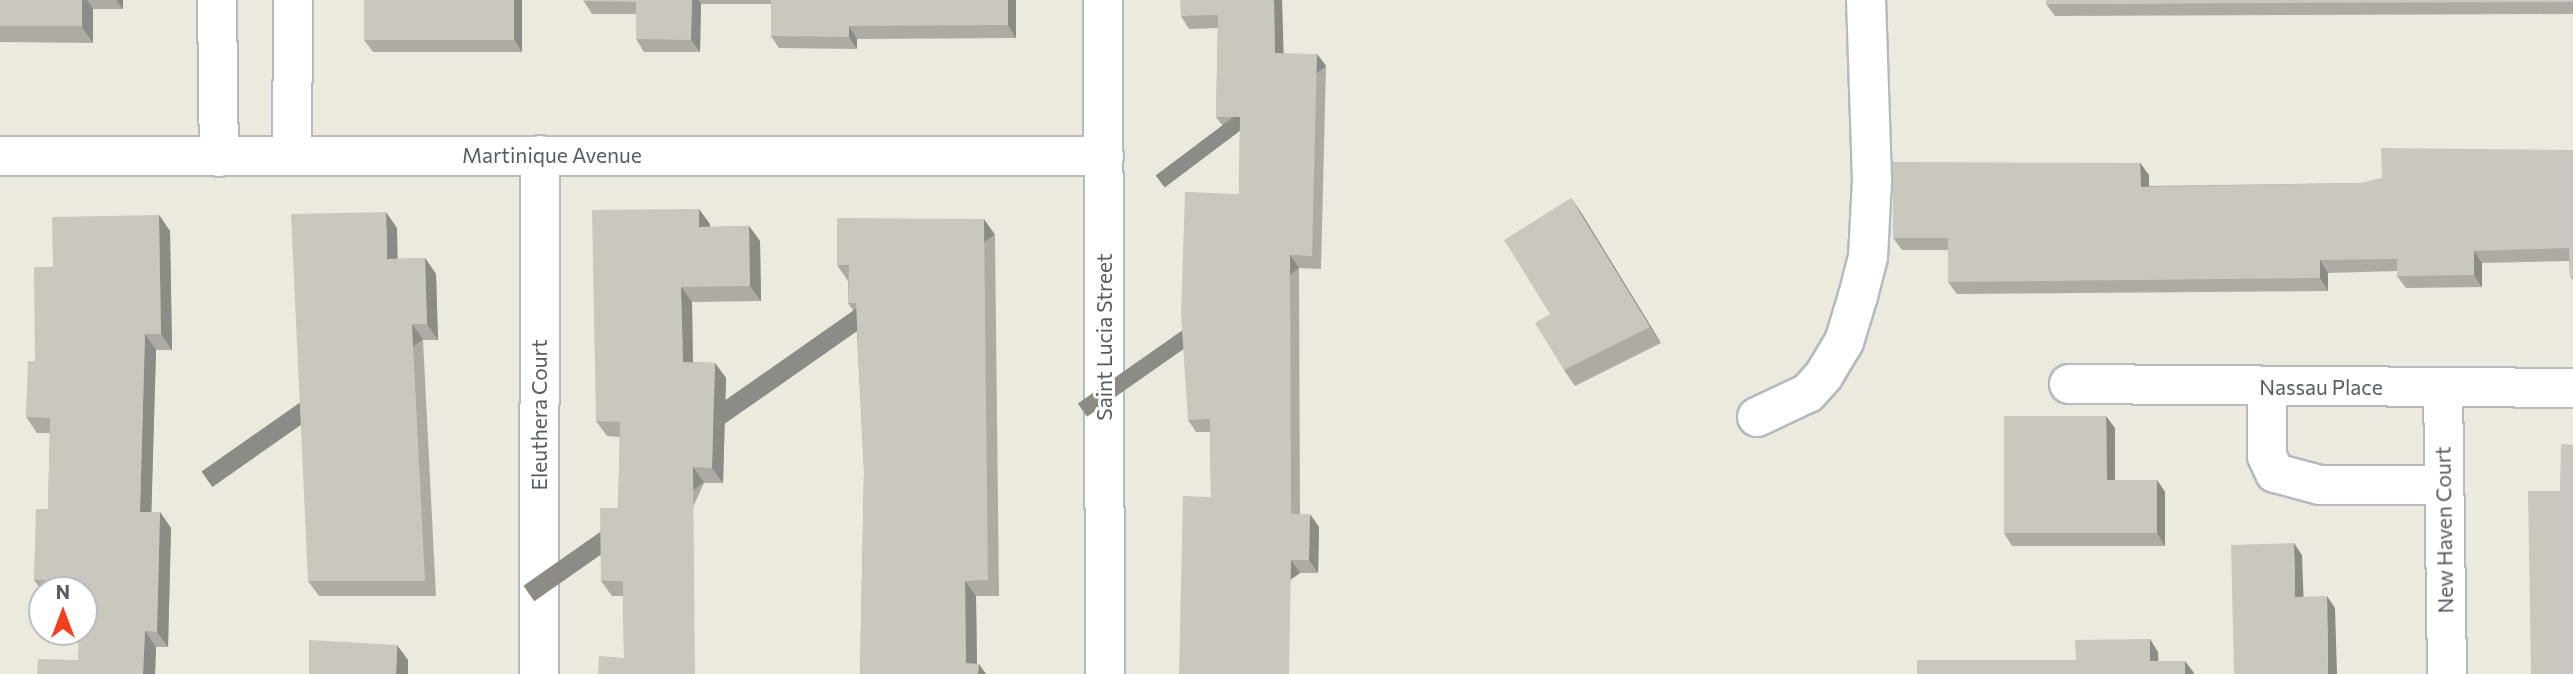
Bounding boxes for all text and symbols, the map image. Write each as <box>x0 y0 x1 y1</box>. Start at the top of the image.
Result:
street label: Martinique Avenue <box>462 142 642 168</box>
street label: Saint Lucia Street <box>1091 253 1117 421</box>
street label: Eleuthera Court <box>526 339 552 491</box>
street label: Nassau Place <box>2259 374 2383 400</box>
street label: New Haven Court <box>2430 446 2458 614</box>
north arrow <box>28 576 98 646</box>
text: N <box>56 580 70 603</box>

